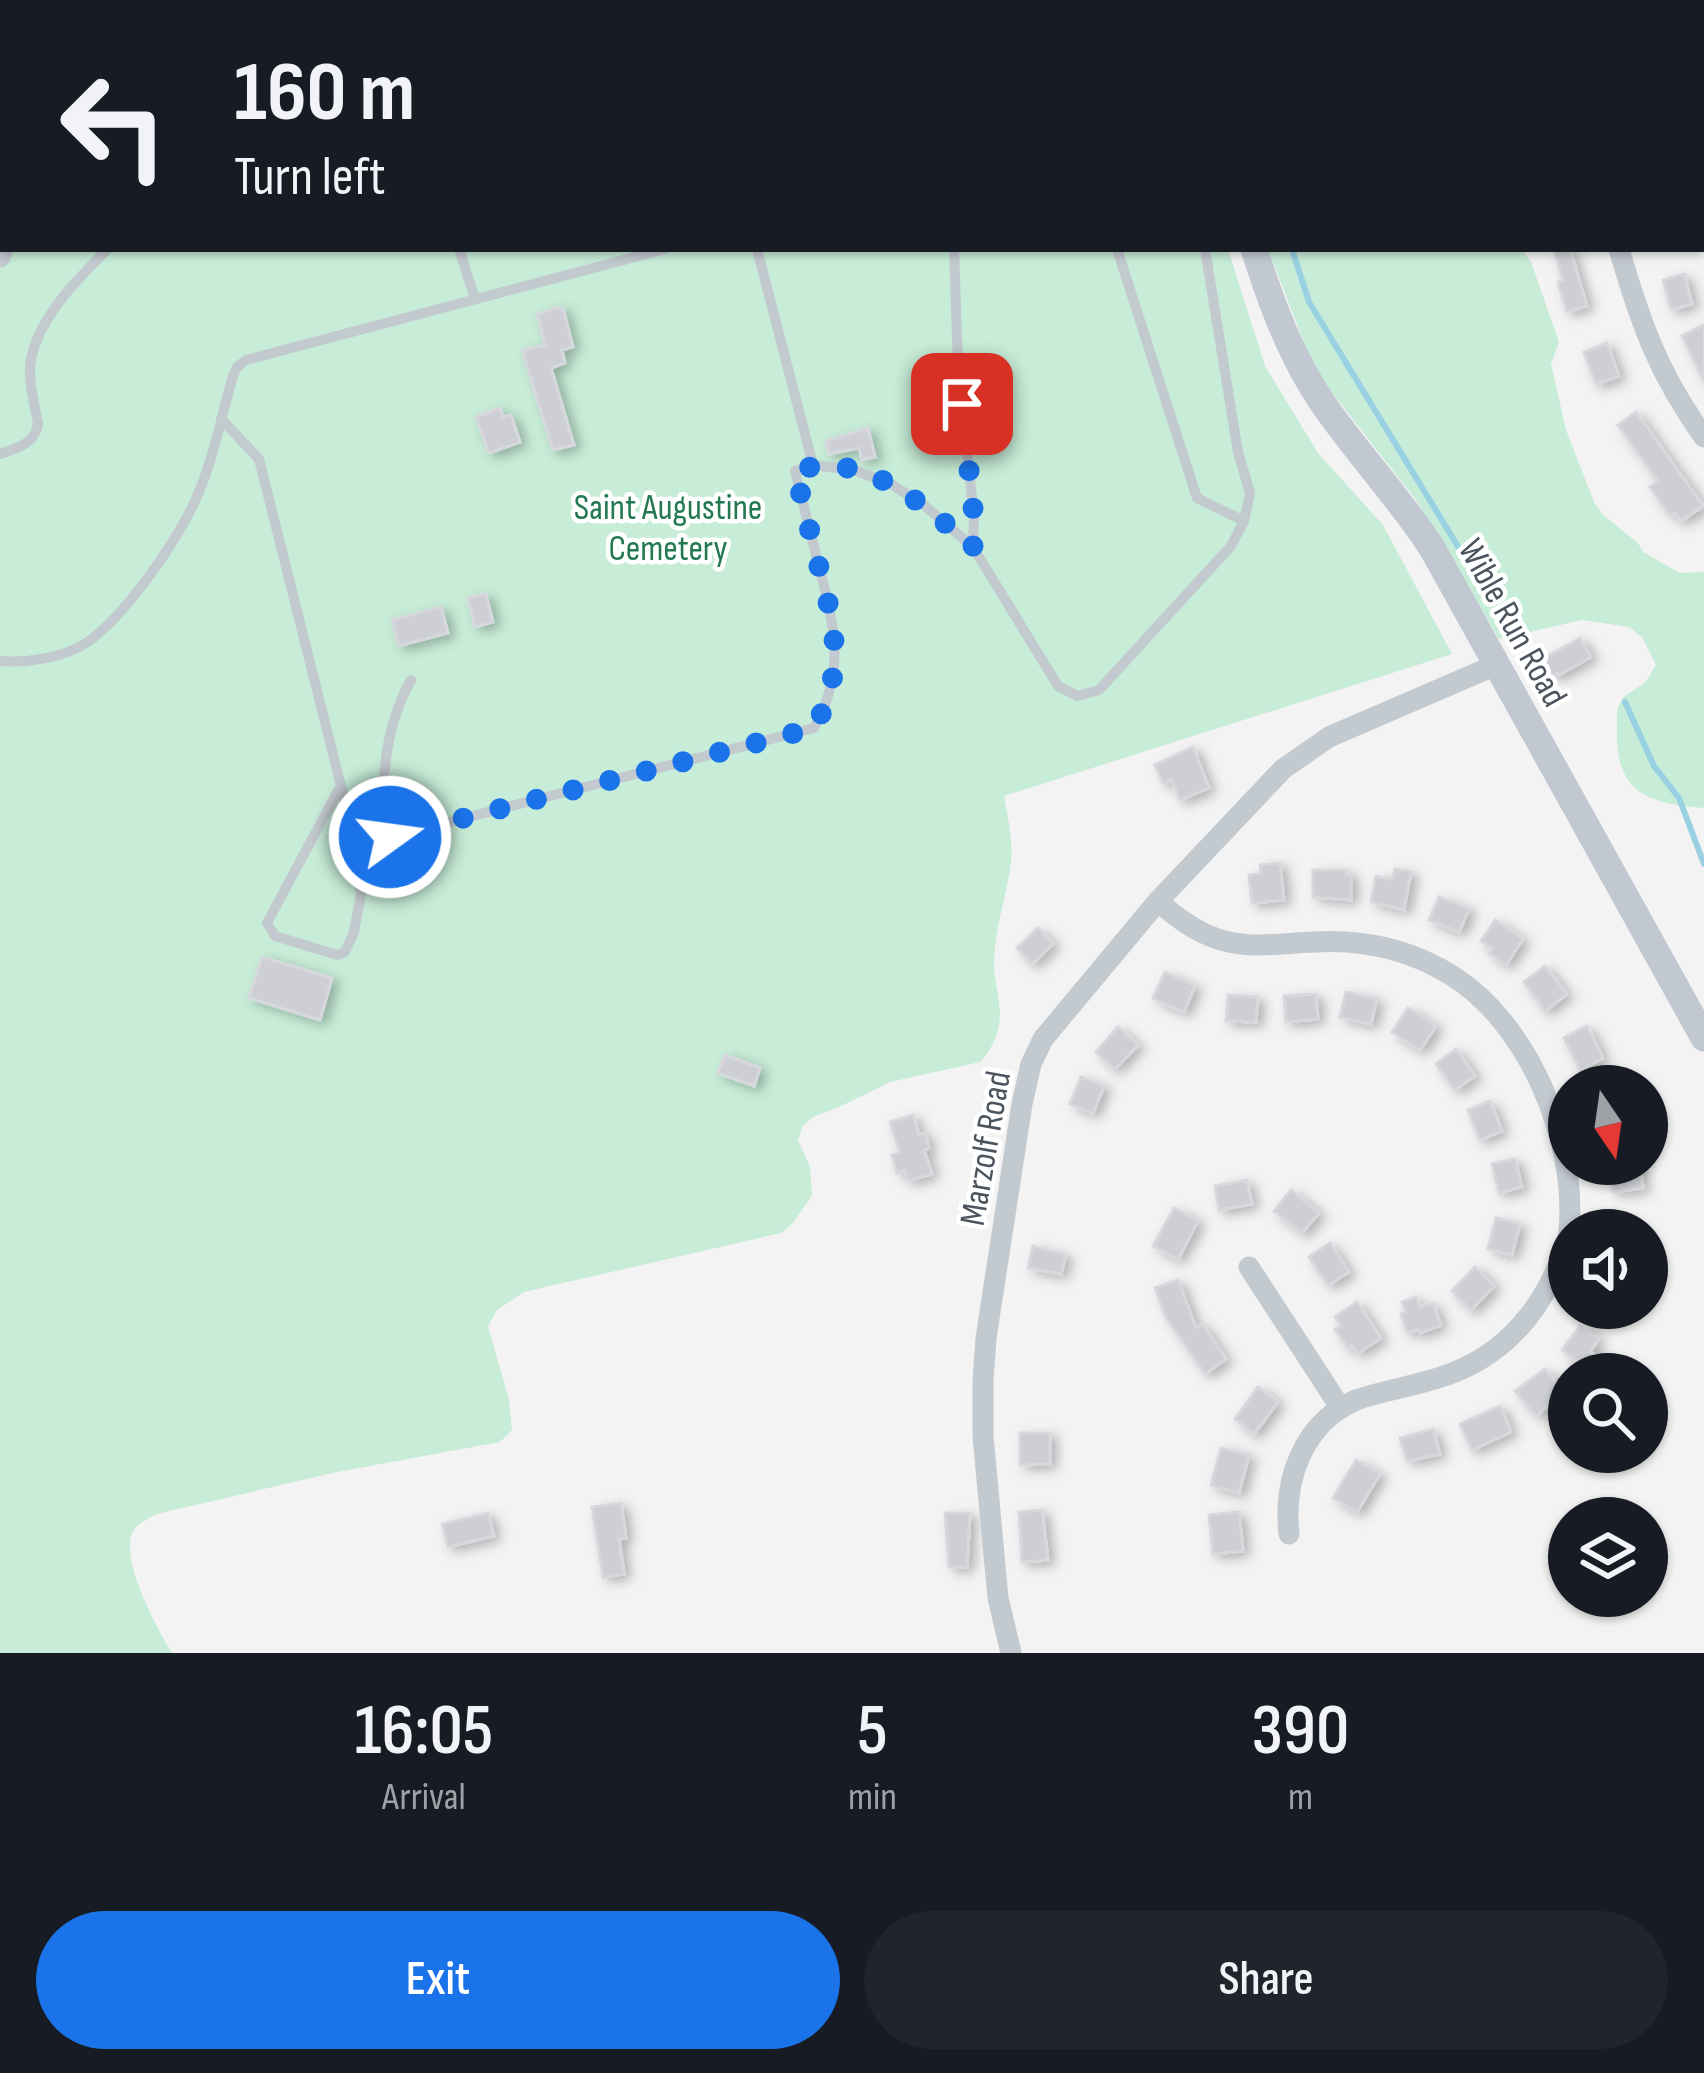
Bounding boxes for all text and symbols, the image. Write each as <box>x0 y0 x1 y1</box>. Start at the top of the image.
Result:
text: 160 m <box>234 43 415 144</box>
icon: left <box>36 48 192 204</box>
text: Turn left <box>234 145 386 210</box>
pin <box>911 353 1013 455</box>
icon: arrive <box>929 371 995 437</box>
park label: Saint Augustine Cemetery <box>574 487 762 571</box>
street label: Wible Run Road <box>1448 532 1575 714</box>
position arrow <box>327 774 453 900</box>
north arrow <box>1548 1065 1668 1185</box>
map controls <box>1548 1065 1668 1617</box>
street label: Marzolf Road <box>952 1068 1021 1229</box>
button: sound <box>1548 1209 1668 1329</box>
button: search <box>1548 1353 1668 1473</box>
button: layers <box>1548 1497 1668 1617</box>
text: 16:05 <box>355 1688 493 1775</box>
text: 5 <box>857 1688 888 1775</box>
text: 390 <box>1251 1688 1349 1775</box>
text: Arrival <box>382 1774 466 1821</box>
text: min <box>848 1774 897 1821</box>
text: m <box>1288 1774 1313 1821</box>
button: Exit <box>36 1911 840 2049</box>
button: Share <box>864 1911 1668 2049</box>

